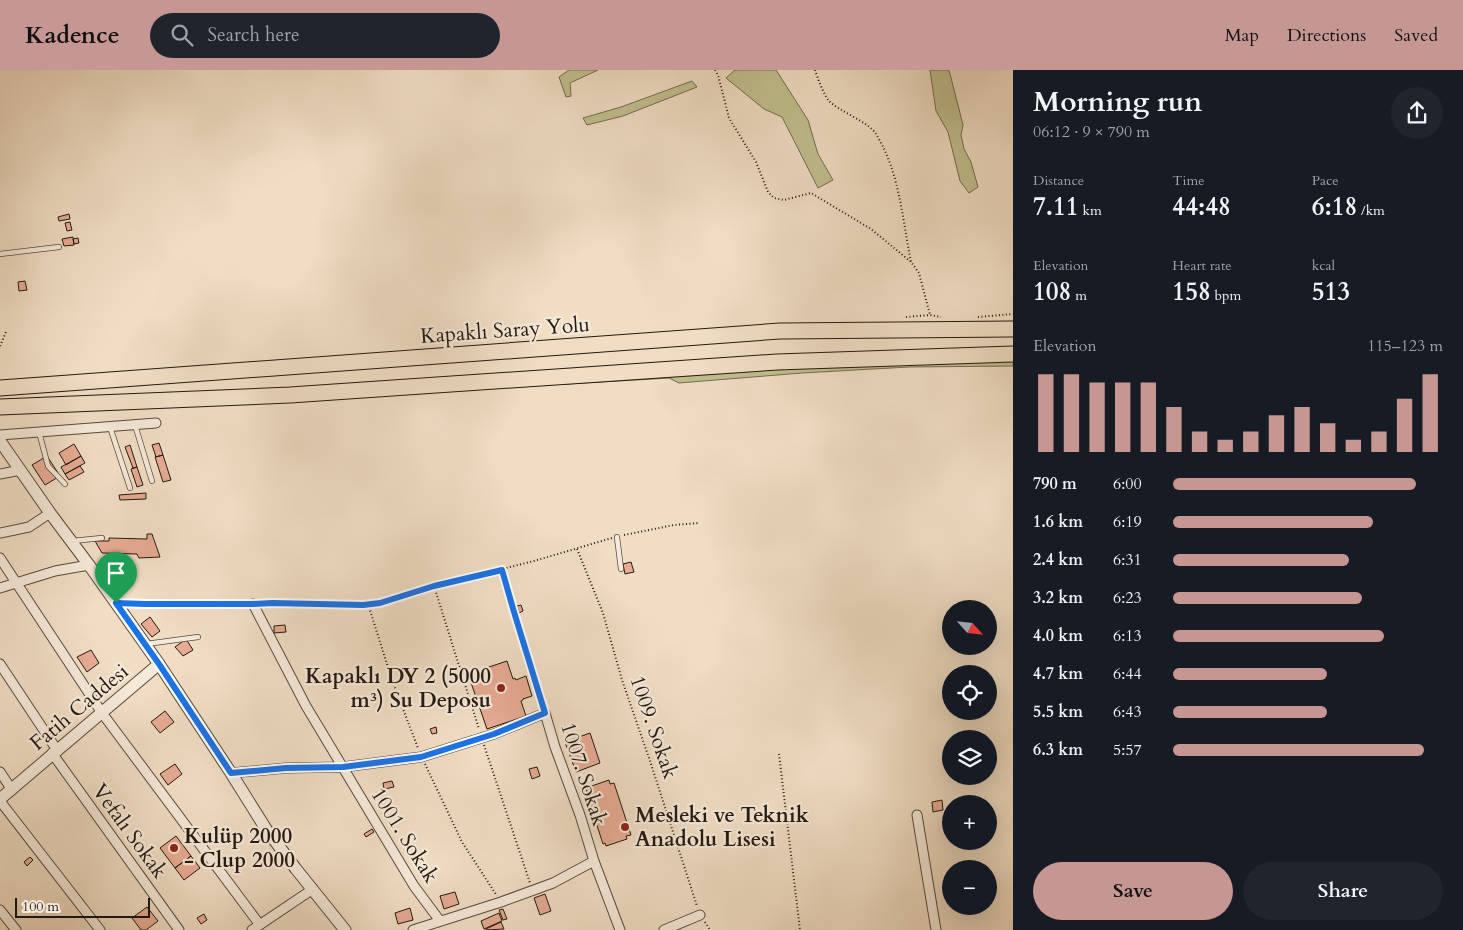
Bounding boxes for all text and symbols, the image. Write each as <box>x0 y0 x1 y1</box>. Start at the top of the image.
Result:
search box <box>150 13 500 58</box>
text: Kadence <box>25 19 120 52</box>
icon: search <box>168 21 196 49</box>
text: Search here <box>208 22 300 48</box>
text: Map <box>1225 23 1259 48</box>
text: Directions <box>1287 23 1366 48</box>
text: Saved <box>1394 23 1438 48</box>
text: Morning run <box>1033 83 1202 121</box>
button: share <box>1391 87 1443 139</box>
text: 06:12 · 9 × 790 m <box>1033 121 1150 143</box>
text: Distance <box>1033 171 1084 190</box>
text: Time <box>1172 171 1205 190</box>
text: Pace <box>1312 171 1339 190</box>
text: 7.11 <box>1033 190 1079 224</box>
text: 44:48 <box>1172 190 1231 224</box>
text: 6:18 <box>1312 190 1357 224</box>
text: km <box>1079 201 1102 220</box>
text: /km <box>1357 201 1385 220</box>
text: Elevation <box>1033 256 1089 275</box>
text: Heart rate <box>1172 256 1232 275</box>
text: kcal <box>1312 256 1335 275</box>
text: 108 <box>1033 275 1071 309</box>
text: 158 <box>1172 275 1211 309</box>
text: 513 <box>1312 275 1350 309</box>
text: m <box>1071 286 1087 305</box>
text: bpm <box>1211 286 1241 305</box>
street label: Kapaklı Saray Yolu <box>419 310 591 351</box>
text: Elevation <box>1033 335 1097 357</box>
text: 115–123 m <box>1367 335 1443 357</box>
text: 790 m <box>1033 473 1077 495</box>
text: 6:00 <box>1113 473 1142 495</box>
text: 1.6 km <box>1033 511 1083 533</box>
text: 6:19 <box>1113 511 1142 533</box>
text: 2.4 km <box>1033 549 1083 571</box>
text: 6:31 <box>1113 549 1142 571</box>
pin <box>95 552 137 603</box>
icon: arrive <box>102 559 130 587</box>
text: 3.2 km <box>1033 587 1083 609</box>
text: 6:23 <box>1113 587 1142 609</box>
north arrow <box>942 600 998 655</box>
map controls <box>942 600 997 915</box>
text: 4.0 km <box>1033 625 1083 647</box>
text: 6:13 <box>1113 625 1142 647</box>
street label: Fatih Caddesi <box>24 657 135 757</box>
place label: Kapaklı DY 2 (5000 m³) Su Deposu <box>305 662 491 715</box>
text: 4.7 km <box>1033 663 1083 685</box>
text: 6:44 <box>1113 663 1142 685</box>
button: locate <box>942 665 997 720</box>
street label: 1009. Sokak <box>622 672 685 783</box>
marker: Kapaklı DY 2 (5000 m³) Su Deposu <box>495 682 507 694</box>
text: 5.5 km <box>1033 701 1083 723</box>
text: 6:43 <box>1113 701 1142 723</box>
street label: 1007. Sokak <box>553 719 614 830</box>
button: layers <box>942 730 997 785</box>
text: 6.3 km <box>1033 739 1083 761</box>
text: 5:57 <box>1113 739 1142 761</box>
street label: Vefalı Sokak <box>85 778 174 885</box>
street label: 1001. Sokak <box>364 782 446 889</box>
button: + <box>942 795 997 850</box>
place label: Mesleki ve Teknik Anadolu Lisesi <box>635 801 809 854</box>
marker: Mesleki ve Teknik Anadolu Lisesi <box>619 821 631 833</box>
place label: Kulüp 2000 - Clup 2000 <box>184 822 295 875</box>
marker: Kulüp 2000 - Clup 2000 <box>168 842 180 854</box>
button: − <box>942 860 997 915</box>
button: Save <box>1033 862 1233 920</box>
button: Share <box>1243 862 1443 920</box>
scale bar <box>15 895 150 918</box>
text: 100 m <box>22 897 59 916</box>

